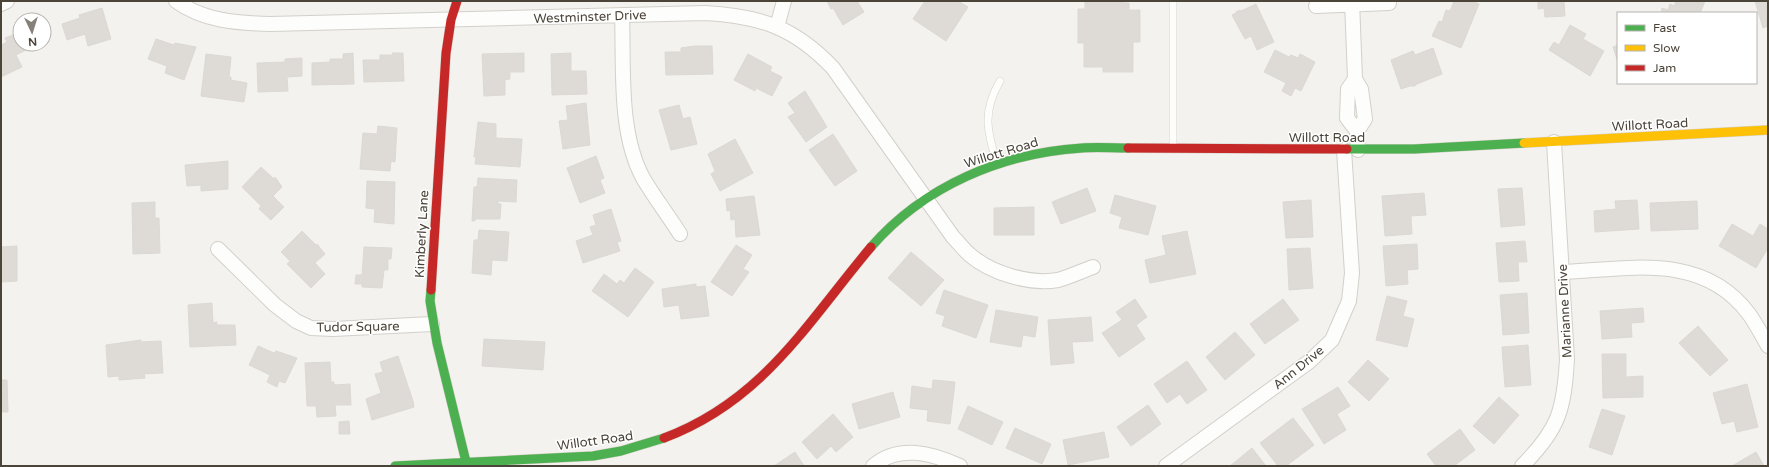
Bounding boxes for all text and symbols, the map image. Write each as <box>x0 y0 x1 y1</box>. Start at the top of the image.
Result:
street label: Westminster Drive <box>533 7 647 27</box>
north arrow <box>12 12 52 52</box>
legend <box>1617 12 1757 84</box>
text: Fast <box>1653 21 1677 35</box>
text: N <box>28 35 38 48</box>
text: Slow <box>1653 41 1680 55</box>
text: Jam <box>1653 61 1676 75</box>
street label: Willott Road <box>1611 115 1689 135</box>
street label: Willott Road <box>1289 130 1365 146</box>
street label: Willott Road <box>962 134 1040 172</box>
street label: Kimberly Lane <box>412 190 432 278</box>
street label: Marianne Drive <box>1555 264 1575 358</box>
street label: Tudor Square <box>316 318 400 336</box>
street label: Ann Drive <box>1270 342 1327 393</box>
street label: Willott Road <box>556 428 634 454</box>

